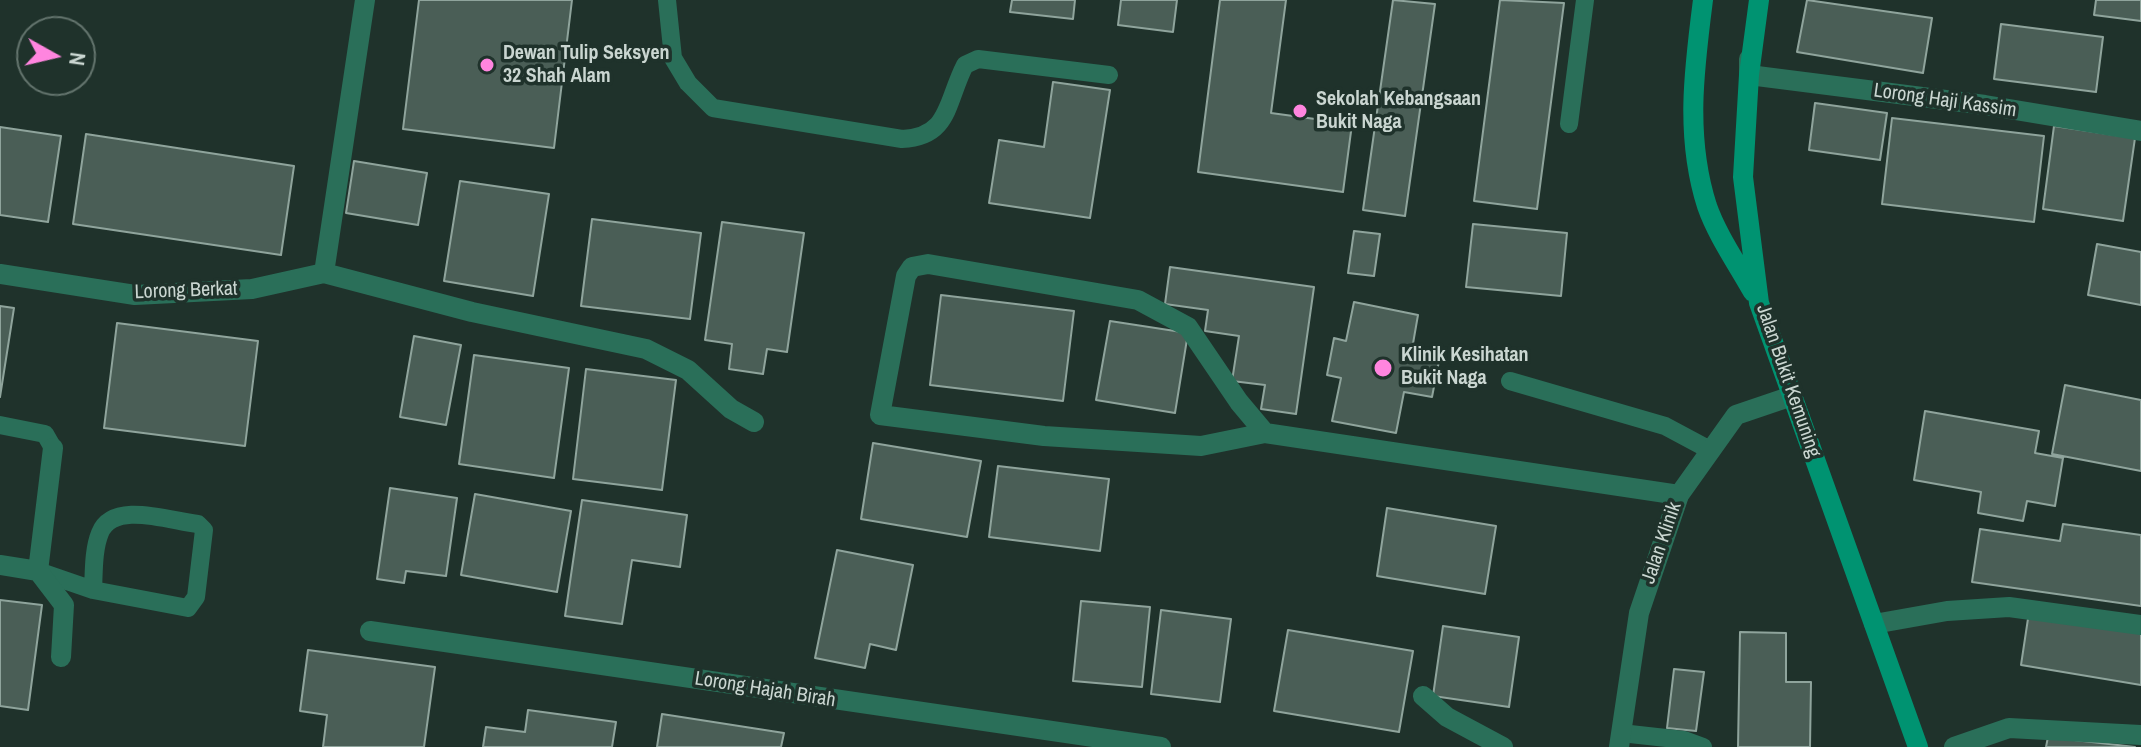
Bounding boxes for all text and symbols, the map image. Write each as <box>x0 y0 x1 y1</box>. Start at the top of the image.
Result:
north arrow <box>16 16 96 96</box>
place label: Dewan Tulip Seksyen 32 Shah Alam <box>503 42 670 89</box>
text: N <box>62 51 94 68</box>
marker: Dewan Tulip Seksyen 32 Shah Alam <box>478 56 496 74</box>
street label: Lorong Haji Kassim <box>1872 79 2018 123</box>
place label: Sekolah Kebangsaan Bukit Naga <box>1316 88 1481 135</box>
marker: Sekolah Kebangsaan Bukit Naga <box>1291 102 1309 120</box>
street label: Lorong Berkat <box>134 277 238 305</box>
street label: Jalan Bukit Kemuning <box>1751 301 1825 461</box>
place label: Klinik Kesihatan Bukit Naga <box>1401 344 1529 391</box>
marker: Klinik Kesihatan Bukit Naga <box>1372 357 1394 379</box>
street label: Jalan Klinik <box>1637 499 1687 587</box>
street label: Lorong Hajah Birah <box>693 667 837 713</box>

